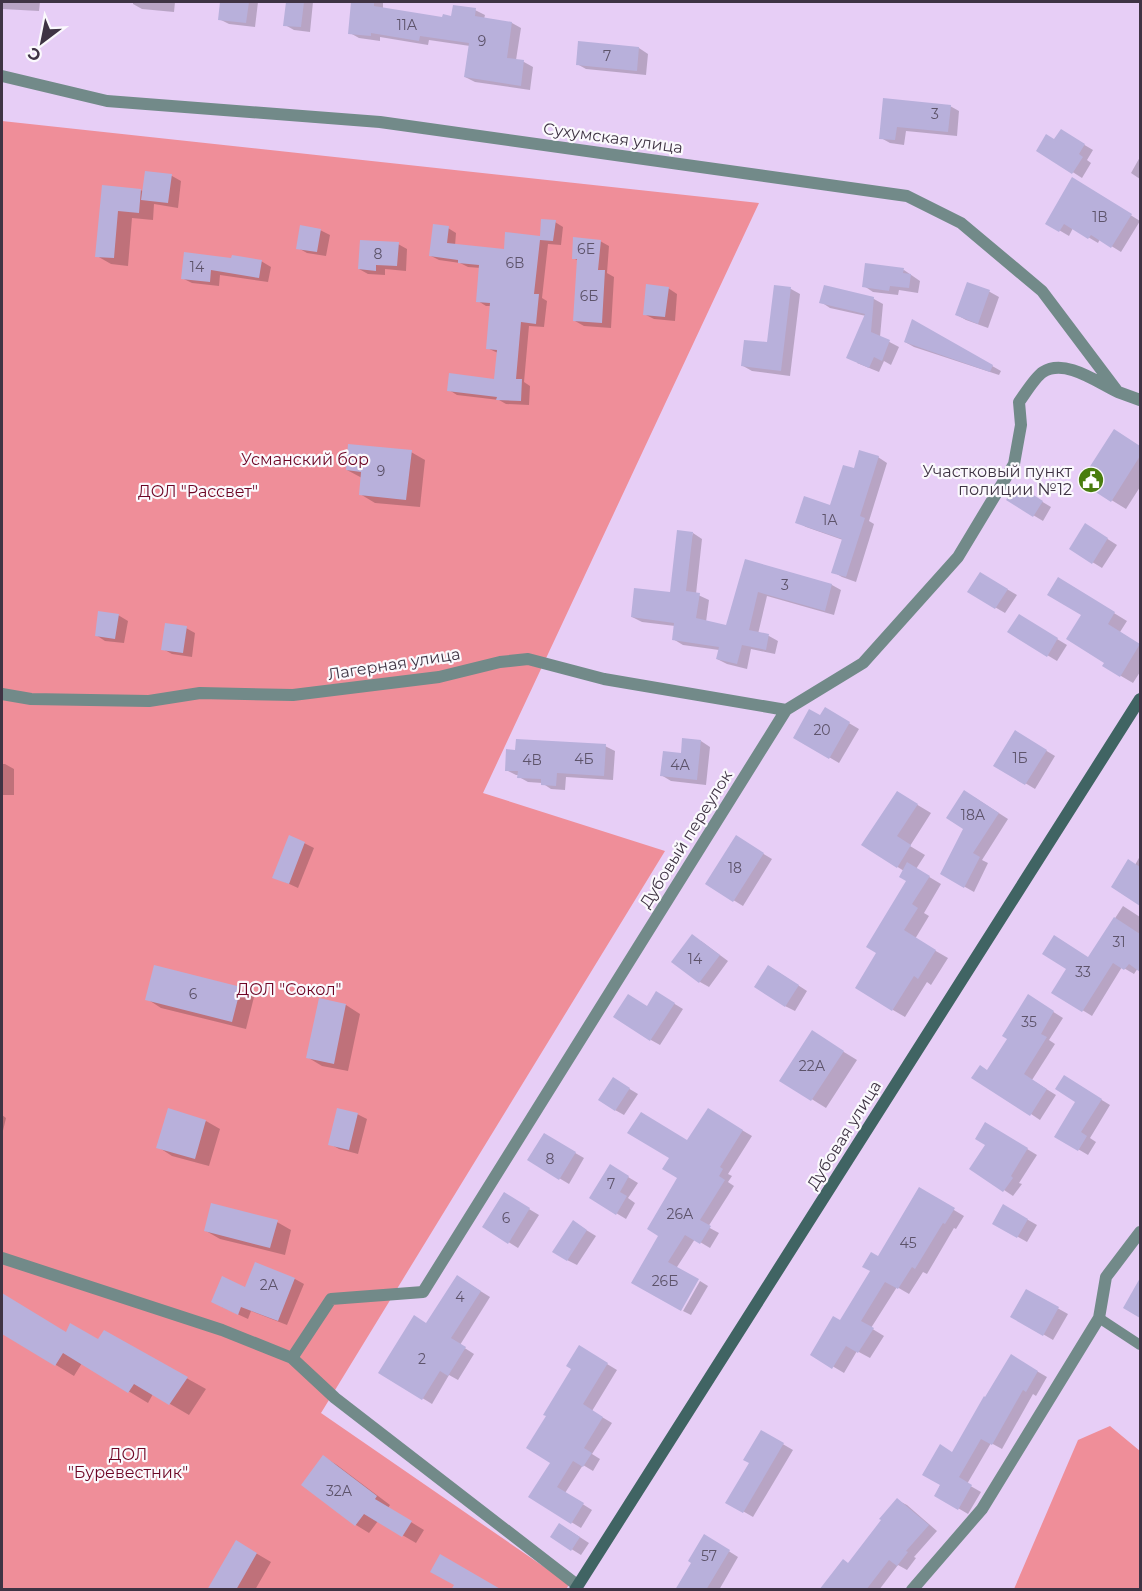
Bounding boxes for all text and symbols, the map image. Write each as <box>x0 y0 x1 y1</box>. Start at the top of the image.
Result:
north arrow <box>12 12 72 72</box>
house number: 11А <box>397 16 418 34</box>
house number: 9 <box>478 32 486 50</box>
text: С <box>24 43 44 65</box>
house number: 7 <box>603 47 611 65</box>
house number: 3 <box>931 105 939 123</box>
street label: Сухумская улица <box>542 119 684 157</box>
house number: 1В <box>1092 208 1108 226</box>
house number: 6Е <box>577 240 595 258</box>
house number: 8 <box>374 245 383 263</box>
house number: 6В <box>505 254 525 272</box>
house number: 14 <box>190 258 205 276</box>
house number: 6Б <box>580 287 598 305</box>
park label: Усманский бор <box>241 450 369 469</box>
house number: 9 <box>377 462 385 480</box>
place label: Участковый пункт полиции №12 <box>922 462 1072 499</box>
public building icon: Участковый пункт полиции №12 <box>1076 465 1106 495</box>
park label: ДОЛ "Рассвет" <box>138 482 258 501</box>
house number: 1А <box>822 511 838 529</box>
house number: 3 <box>781 576 789 594</box>
street label: Лагерная улица <box>326 644 462 684</box>
house number: 20 <box>813 721 831 739</box>
house number: 1Б <box>1012 749 1028 767</box>
house number: 4Б <box>574 750 594 768</box>
house number: 4В <box>522 751 542 769</box>
house number: 4А <box>670 756 690 774</box>
street label: Дубовый переулок <box>636 766 736 911</box>
house number: 18А <box>961 806 986 824</box>
house number: 18 <box>728 859 742 877</box>
house number: 31 <box>1113 933 1125 951</box>
house number: 14 <box>688 950 703 968</box>
house number: 33 <box>1075 963 1091 981</box>
park label: ДОЛ "Сокол" <box>237 980 341 999</box>
house number: 6 <box>189 985 198 1003</box>
house number: 35 <box>1021 1013 1037 1031</box>
house number: 22А <box>799 1057 826 1075</box>
street label: Дубовая улица <box>803 1077 885 1193</box>
house number: 8 <box>546 1150 555 1168</box>
house number: 7 <box>607 1175 615 1193</box>
house number: 26А <box>667 1205 694 1223</box>
house number: 6 <box>502 1209 511 1227</box>
house number: 45 <box>899 1234 917 1252</box>
house number: 26Б <box>652 1272 678 1290</box>
house number: 2А <box>260 1276 279 1294</box>
house number: 4 <box>455 1288 465 1306</box>
house number: 2 <box>418 1350 426 1368</box>
park label: ДОЛ "Буревестник" <box>68 1445 188 1482</box>
house number: 32А <box>326 1482 353 1500</box>
house number: 57 <box>701 1547 717 1565</box>

